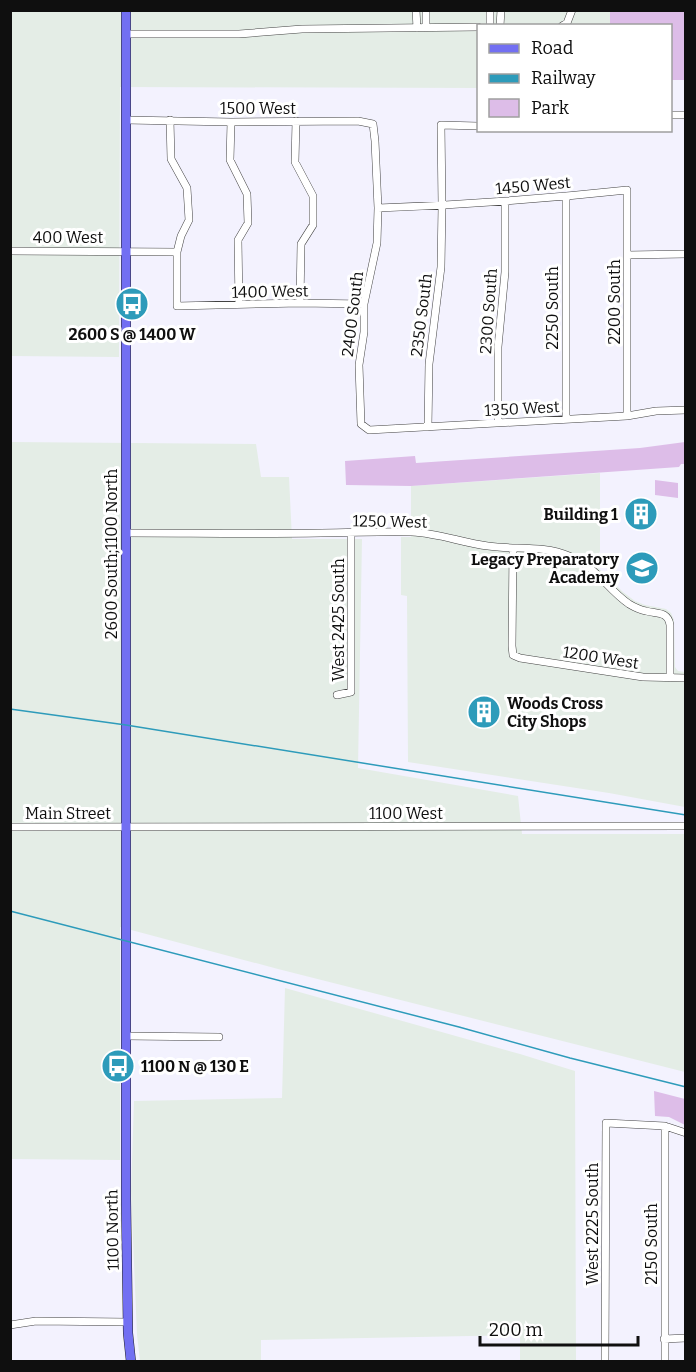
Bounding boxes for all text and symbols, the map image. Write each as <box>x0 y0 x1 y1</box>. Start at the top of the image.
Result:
legend <box>477 24 672 132</box>
text: Road <box>531 37 574 59</box>
text: Railway <box>531 67 596 89</box>
text: Park <box>531 97 570 119</box>
street label: 1500 West <box>220 99 296 118</box>
street label: 1450 West <box>495 173 572 198</box>
street label: 400 West <box>33 228 103 247</box>
street label: 2200 South <box>605 259 624 345</box>
street label: 2250 South <box>543 266 562 350</box>
street label: 2300 South <box>476 268 501 354</box>
street label: 2400 South <box>338 270 367 358</box>
street label: 2350 South <box>407 272 436 358</box>
street label: 1400 West <box>231 281 309 302</box>
bus stop icon: 2600 S @ 1400 W <box>114 286 150 322</box>
place label: 2600 S @ 1400 W <box>68 325 196 344</box>
street label: 1350 West <box>484 397 560 420</box>
street label: 2600 South;1100 North <box>102 469 121 639</box>
building icon: Building 1 <box>623 496 659 532</box>
place label: Building 1 <box>544 505 618 524</box>
street label: 1250 West <box>353 511 428 532</box>
place label: Legacy Preparatory Academy <box>471 550 619 587</box>
school or university icon: Legacy Preparatory Academy <box>624 550 660 586</box>
street label: West 2425 South <box>329 558 348 682</box>
street label: 1200 West <box>562 642 640 673</box>
building icon: Woods Cross City Shops <box>466 694 502 730</box>
place label: Woods Cross City Shops <box>507 694 603 731</box>
street label: Main Street <box>25 804 111 823</box>
street label: 1100 West <box>369 804 443 823</box>
bus stop icon: 1100 N @ 130 E <box>100 1048 136 1084</box>
place label: 1100 N @ 130 E <box>141 1057 249 1076</box>
street label: West 2225 South <box>583 1163 602 1285</box>
street label: 1100 North <box>102 1189 123 1271</box>
street label: 2150 South <box>642 1203 661 1285</box>
scale bar <box>480 1309 638 1347</box>
text: 200 m <box>489 1319 543 1341</box>

